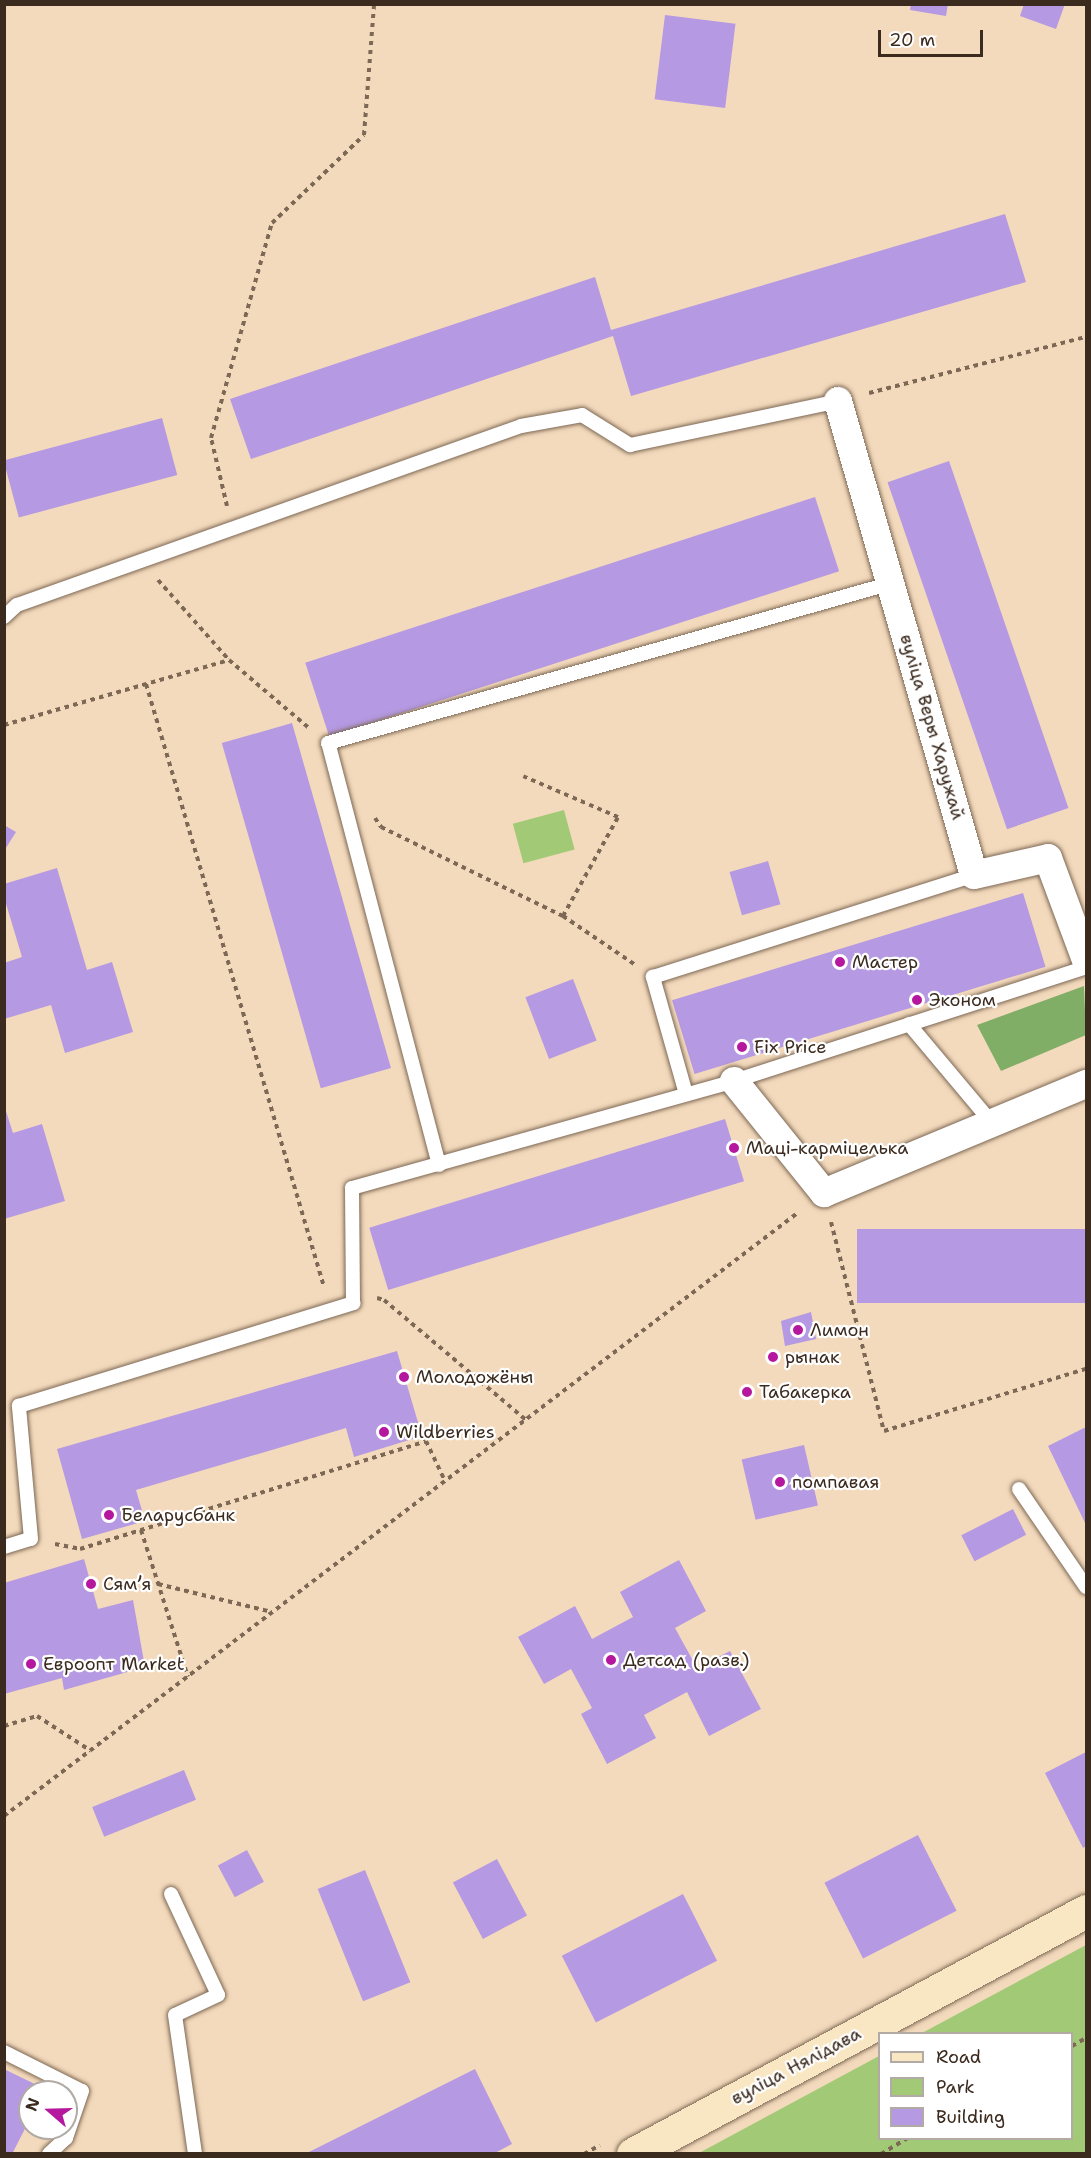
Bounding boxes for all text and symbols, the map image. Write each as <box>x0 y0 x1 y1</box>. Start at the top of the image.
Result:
scale bar <box>881 18 986 56</box>
text: 20 m <box>889 28 935 52</box>
street label: вуліца Веры Харужай <box>895 632 969 822</box>
place label: Мастер <box>852 951 918 973</box>
marker: Мастер <box>833 955 847 969</box>
place label: Эконом <box>929 989 996 1011</box>
marker: Эконом <box>910 993 924 1007</box>
place label: Fix Price <box>754 1036 826 1058</box>
marker: Fix Price <box>735 1040 749 1054</box>
place label: Маці-карміцелька <box>746 1137 908 1159</box>
marker: Маці-карміцелька <box>727 1141 741 1155</box>
place label: Лимон <box>810 1319 869 1341</box>
marker: Лимон <box>791 1323 805 1337</box>
place label: рынак <box>785 1346 840 1368</box>
marker: рынак <box>766 1350 780 1364</box>
place label: Молодожёны <box>416 1366 533 1388</box>
marker: Молодожёны <box>397 1370 411 1384</box>
place label: Табакерка <box>759 1381 851 1403</box>
marker: Табакерка <box>740 1385 754 1399</box>
place label: Wildberries <box>396 1421 495 1443</box>
marker: Wildberries <box>377 1425 391 1439</box>
place label: помпавая <box>792 1471 879 1493</box>
marker: помпавая <box>773 1475 787 1489</box>
place label: Беларусбанк <box>121 1504 235 1526</box>
marker: Беларусбанк <box>102 1508 116 1522</box>
place label: Сямʼя <box>103 1573 151 1595</box>
marker: Сямʼя <box>84 1577 98 1591</box>
place label: Детсад (разв.) <box>623 1649 749 1671</box>
place label: Евроопт Market <box>43 1653 184 1675</box>
marker: Детсад (разв.) <box>604 1653 618 1667</box>
marker: Евроопт Market <box>24 1657 38 1671</box>
street label: вуліца Нялідава <box>727 2023 865 2109</box>
legend <box>878 2032 1073 2140</box>
text: Road <box>936 2045 981 2069</box>
text: Park <box>936 2075 975 2099</box>
north arrow <box>18 2080 78 2140</box>
text: N <box>20 2095 45 2114</box>
text: Building <box>936 2105 1005 2129</box>

